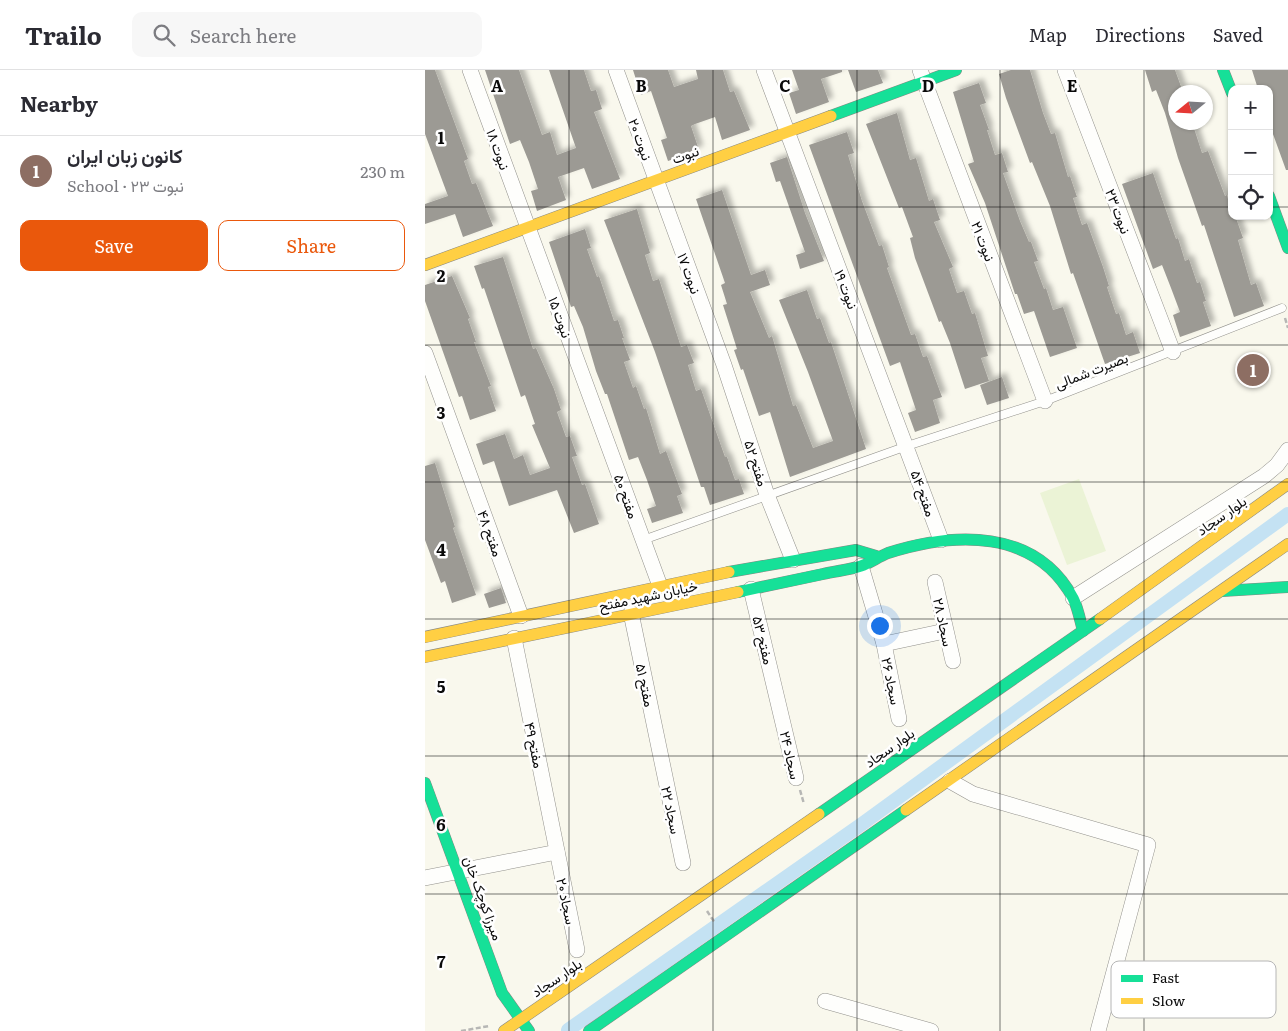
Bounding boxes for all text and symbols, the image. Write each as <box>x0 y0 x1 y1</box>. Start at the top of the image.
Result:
search box <box>132 12 482 57</box>
text: Trailo <box>25 17 102 52</box>
icon: search <box>150 21 178 49</box>
text: Search here <box>190 21 296 49</box>
text: Map <box>1029 21 1067 48</box>
text: Directions <box>1095 21 1185 48</box>
text: Saved <box>1213 21 1263 48</box>
text: A <box>491 73 503 97</box>
text: B <box>635 73 647 97</box>
text: C <box>779 73 791 97</box>
text: D <box>922 73 934 97</box>
text: E <box>1067 73 1078 97</box>
north arrow <box>1168 85 1213 130</box>
map controls <box>1228 85 1273 220</box>
button: + <box>1228 85 1273 130</box>
text: Nearby <box>20 87 98 118</box>
street label: نبوت ۲۰ <box>624 115 658 163</box>
text: 1 <box>438 125 445 149</box>
street label: نبوت ۱۸ <box>482 126 516 172</box>
button: − <box>1228 130 1273 175</box>
street label: نبوت <box>669 140 701 168</box>
text: کانون زبان ایران <box>67 141 183 169</box>
text: 1 <box>33 159 39 183</box>
text: 230 m <box>360 159 405 183</box>
text: School · نبوت ۲۳ <box>67 173 184 197</box>
button: locate <box>1228 175 1273 220</box>
street label: نبوت ۲۳ <box>1101 186 1137 236</box>
street label: نبوت ۲۱ <box>967 218 1001 264</box>
button: Save <box>20 220 208 271</box>
button: Share <box>218 220 405 271</box>
street label: نبوت ۱۷ <box>673 250 707 296</box>
text: 2 <box>437 263 446 287</box>
street label: نبوت ۱۹ <box>830 266 864 312</box>
street label: نبوت ۱۵ <box>544 294 578 340</box>
street label: بصیرت شمالی <box>1052 347 1130 393</box>
pin: 1 <box>1237 351 1269 389</box>
text: 3 <box>437 400 446 424</box>
street label: مفتح ۵۲ <box>738 437 774 489</box>
street label: مفتح ۵۴ <box>904 467 942 520</box>
street label: مفتح ۵۰ <box>608 471 644 522</box>
street label: بلوار سجاد <box>1192 491 1250 539</box>
street label: مفتح ۴۸ <box>471 507 509 560</box>
text: 4 <box>436 537 446 561</box>
street label: خیابان شهید مفتح <box>597 575 700 617</box>
street label: سجاد ۲۸ <box>929 596 959 648</box>
your location <box>867 613 893 639</box>
street label: مفتح ۵۳ <box>746 614 780 667</box>
street label: سجاد ۲۶ <box>877 655 907 707</box>
street label: مفتح ۵۱ <box>630 661 660 709</box>
text: 5 <box>437 674 446 698</box>
street label: مفتح ۴۹ <box>518 720 550 770</box>
street label: بلوار سجاد <box>860 723 918 771</box>
street label: سجاد ۲۴ <box>776 729 806 781</box>
street label: سجاد ۲۲ <box>657 784 687 836</box>
text: 6 <box>436 812 446 836</box>
street label: میرزا کوچک خان <box>459 853 509 943</box>
street label: سجاد ۲۰ <box>552 876 582 926</box>
text: 7 <box>437 949 446 973</box>
street label: بلوار سجاد <box>527 953 585 1001</box>
legend <box>1111 961 1276 1018</box>
text: Fast <box>1152 967 1180 987</box>
text: Slow <box>1152 990 1185 1010</box>

